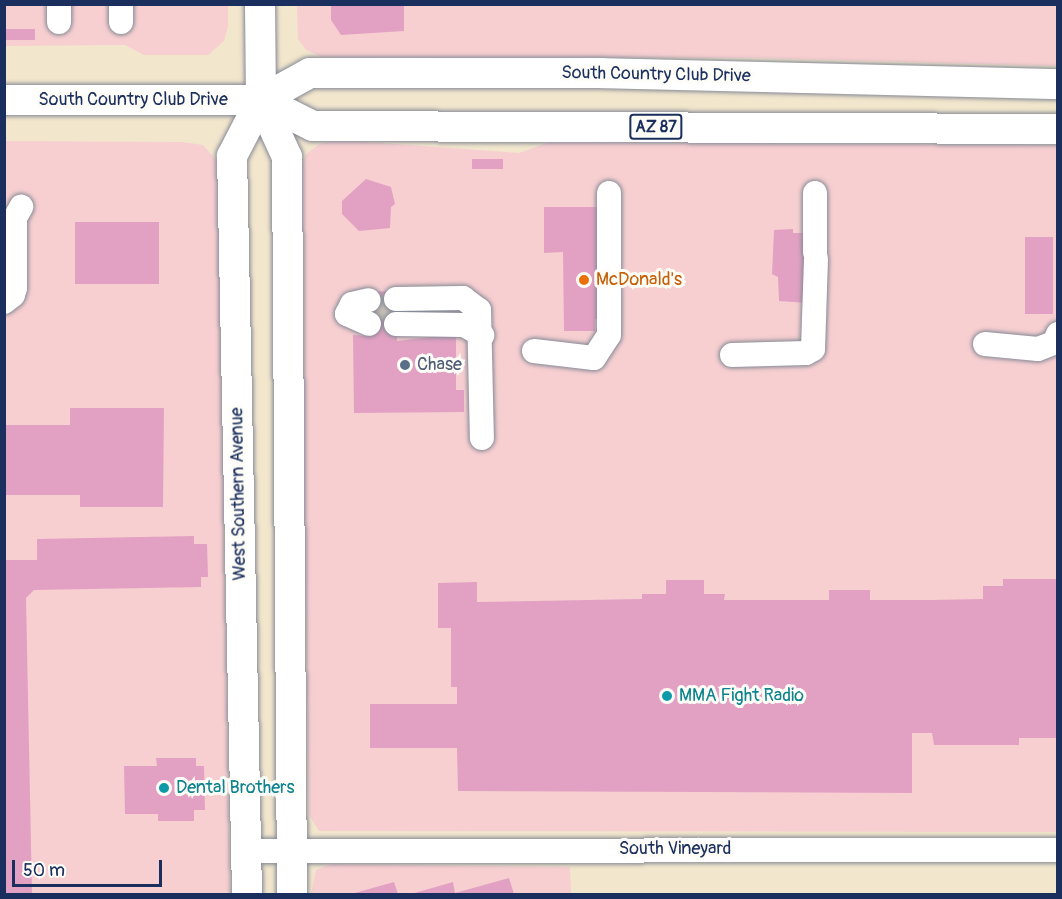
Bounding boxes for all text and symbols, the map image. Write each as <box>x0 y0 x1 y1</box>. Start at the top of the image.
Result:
street label: South Country Club Drive <box>561 63 751 87</box>
street label: South Country Club Drive <box>38 89 228 111</box>
road number: AZ 87 <box>629 114 683 140</box>
place label: McDonald's <box>596 269 682 291</box>
marker: McDonald's <box>577 273 591 287</box>
place label: Chase <box>417 354 462 376</box>
marker: Chase <box>398 358 412 372</box>
street label: West Southern Avenue <box>227 407 251 581</box>
place label: MMA Fight Radio <box>679 685 804 707</box>
marker: MMA Fight Radio <box>660 689 674 703</box>
place label: Dental Brothers <box>176 777 295 799</box>
marker: Dental Brothers <box>157 781 171 795</box>
street label: South Vineyard <box>619 838 731 860</box>
scale bar <box>15 848 165 886</box>
text: 50 m <box>23 859 65 882</box>

